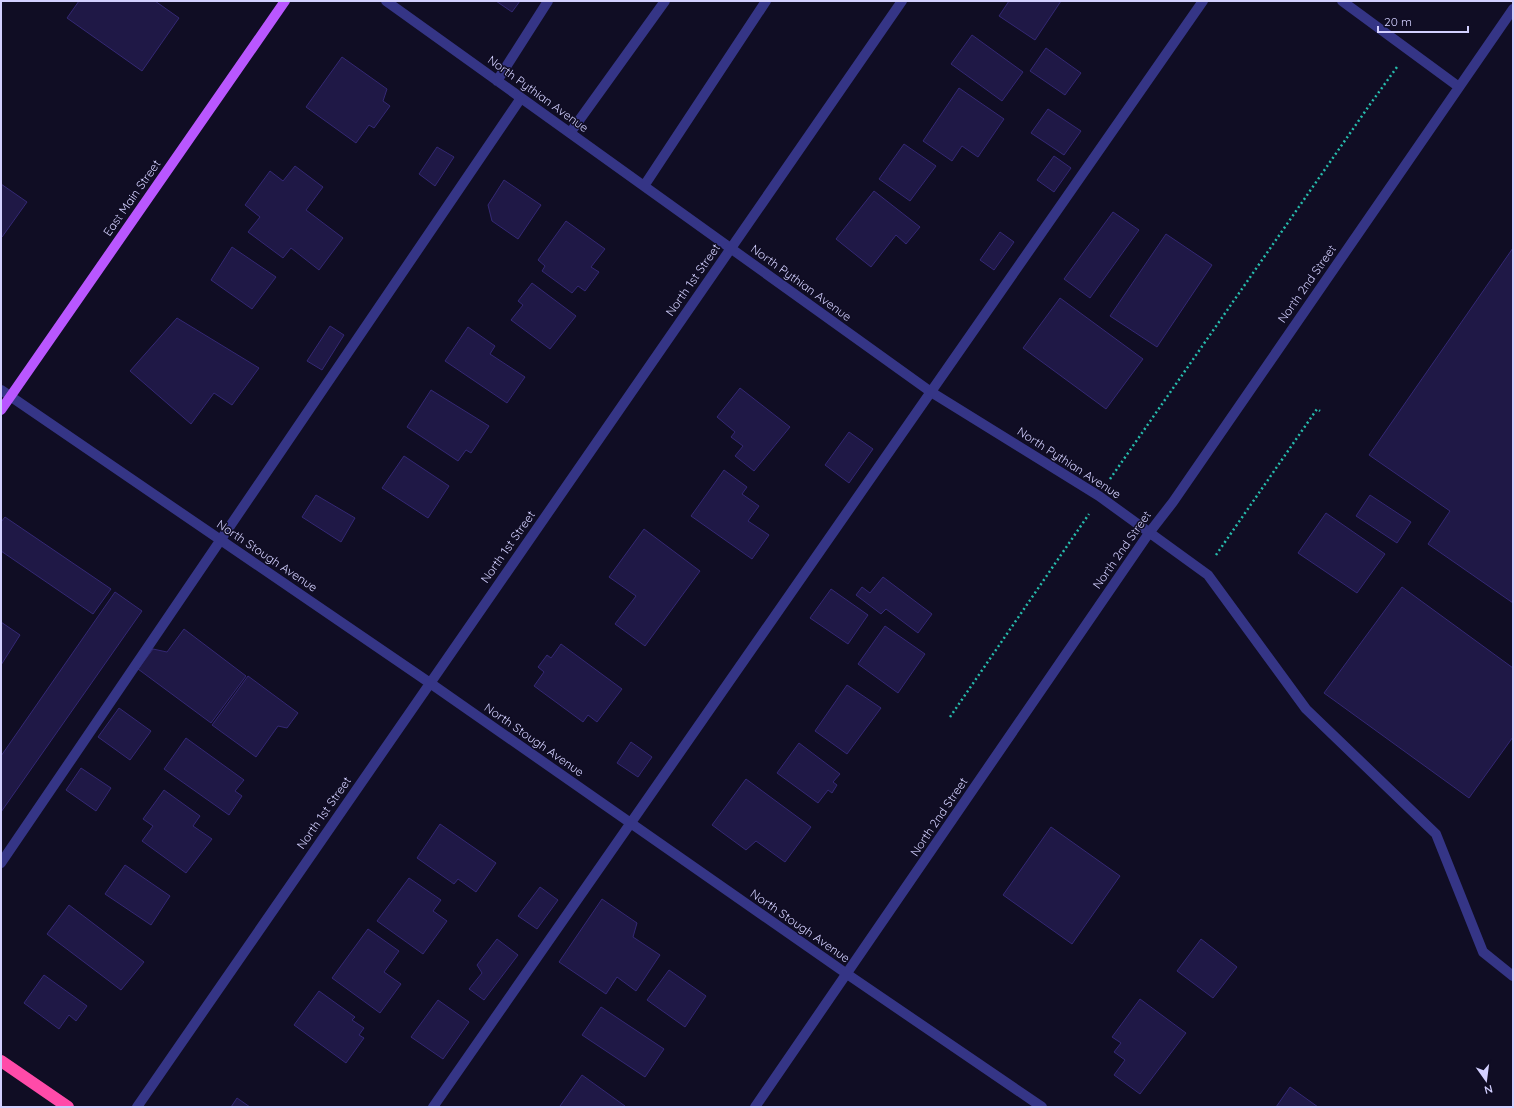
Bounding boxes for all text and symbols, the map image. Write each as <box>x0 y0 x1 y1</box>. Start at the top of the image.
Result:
scale bar <box>1378 8 1468 34</box>
text: 20 m <box>1384 14 1412 29</box>
street label: North Pythian Avenue <box>485 52 592 135</box>
street label: East Main Street <box>100 157 164 239</box>
street label: North 1st Street <box>662 241 723 319</box>
street label: North Pythian Avenue <box>748 241 855 324</box>
street label: North 2nd Street <box>1274 242 1339 326</box>
street label: North Pythian Avenue <box>1015 423 1124 502</box>
street label: North 1st Street <box>477 508 538 586</box>
street label: North 2nd Street <box>1089 508 1154 592</box>
street label: North Stough Avenue <box>214 516 321 595</box>
street label: North Stough Avenue <box>482 700 587 780</box>
street label: North 1st Street <box>293 774 354 852</box>
street label: North 2nd Street <box>907 775 970 859</box>
street label: North Stough Avenue <box>748 886 853 966</box>
north arrow <box>1466 1060 1506 1100</box>
text: N <box>1483 1082 1494 1097</box>

